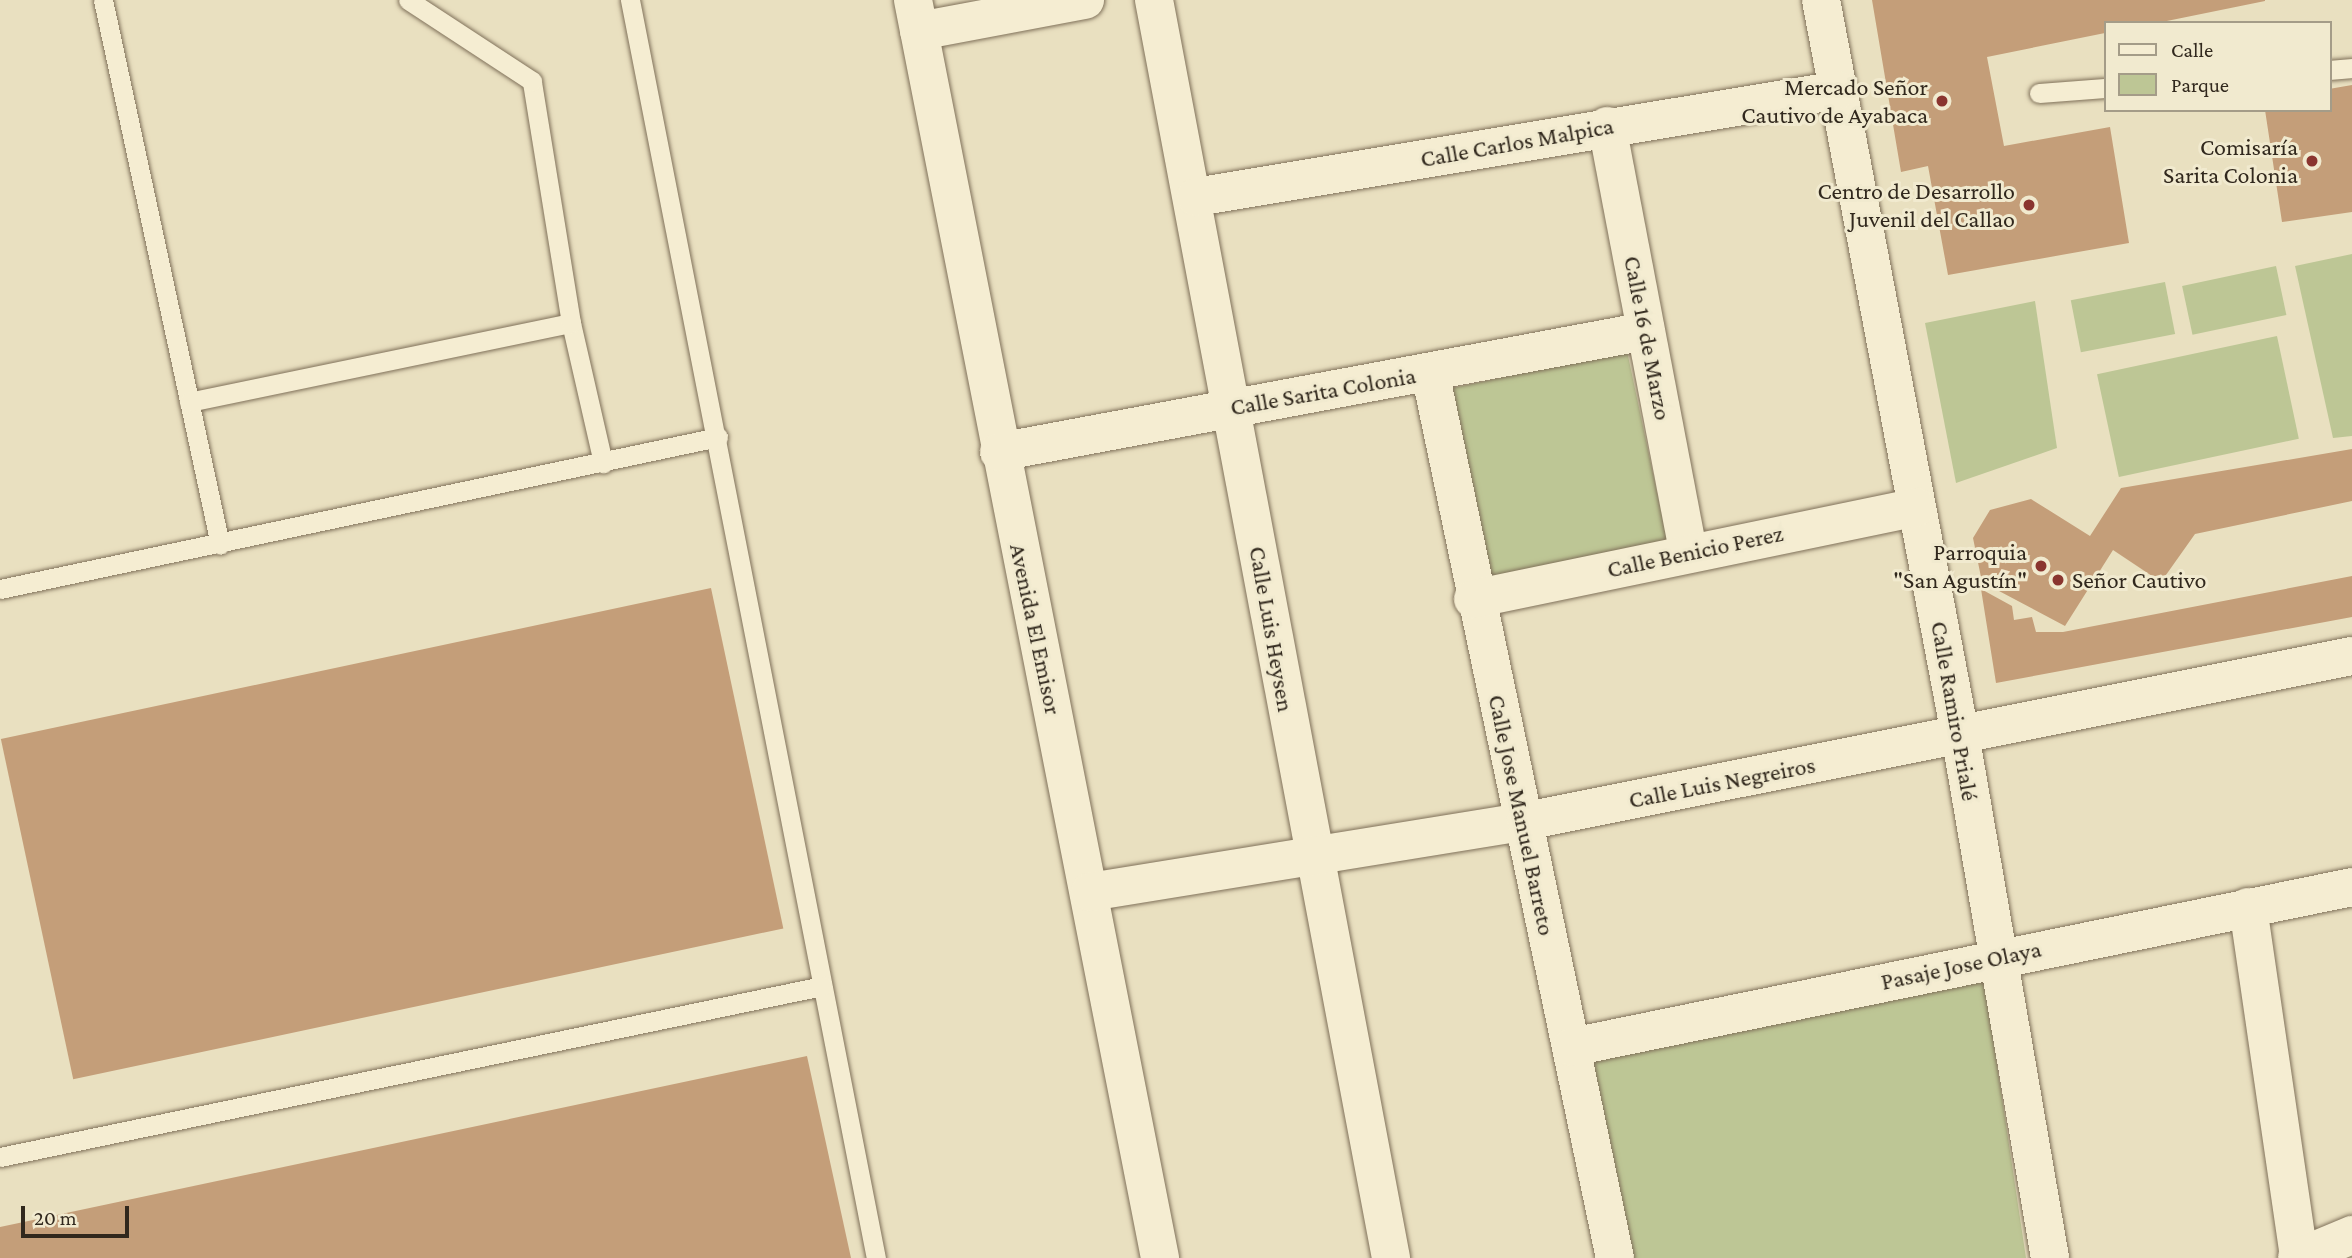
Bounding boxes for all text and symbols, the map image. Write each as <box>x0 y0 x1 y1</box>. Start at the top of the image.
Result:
legend <box>2104 21 2331 112</box>
text: Calle <box>2171 38 2213 62</box>
place label: Mercado Señor Cautivo de Ayabaca <box>1741 73 1928 129</box>
text: Parque <box>2171 73 2229 97</box>
marker: Mercado Señor Cautivo de Ayabaca <box>1934 93 1950 109</box>
street label: Calle Carlos Malpica <box>1418 111 1616 173</box>
place label: Comisaría Sarita Colonia <box>2163 133 2298 189</box>
marker: Comisaría Sarita Colonia <box>2304 153 2320 169</box>
place label: Centro de Desarrollo Juvenil del Callao <box>1817 177 2015 233</box>
marker: Centro de Desarrollo Juvenil del Callao <box>2021 197 2037 213</box>
street label: Calle 16 de Marzo <box>1618 253 1678 423</box>
street label: Calle Sarita Colonia <box>1228 361 1418 421</box>
street label: Calle Benicio Perez <box>1604 518 1786 584</box>
place label: Parroquia "San Agustín" <box>1893 538 2027 594</box>
street label: Avenida El Emisor <box>1004 541 1068 717</box>
street label: Calle Luis Heysen <box>1243 544 1301 714</box>
marker: Parroquia "San Agustín" <box>2033 558 2049 574</box>
place label: Señor Cautivo <box>2072 566 2206 594</box>
marker: Señor Cautivo <box>2050 572 2066 588</box>
street label: Calle Ramiro Prialé <box>1925 619 1985 803</box>
street label: Calle Jose Manuel Barreto <box>1482 692 1562 938</box>
street label: Calle Luis Negreiros <box>1626 750 1818 814</box>
street label: Pasaje Jose Olaya <box>1878 934 2044 996</box>
scale bar <box>24 1192 133 1236</box>
text: 20 m <box>34 1206 77 1230</box>

